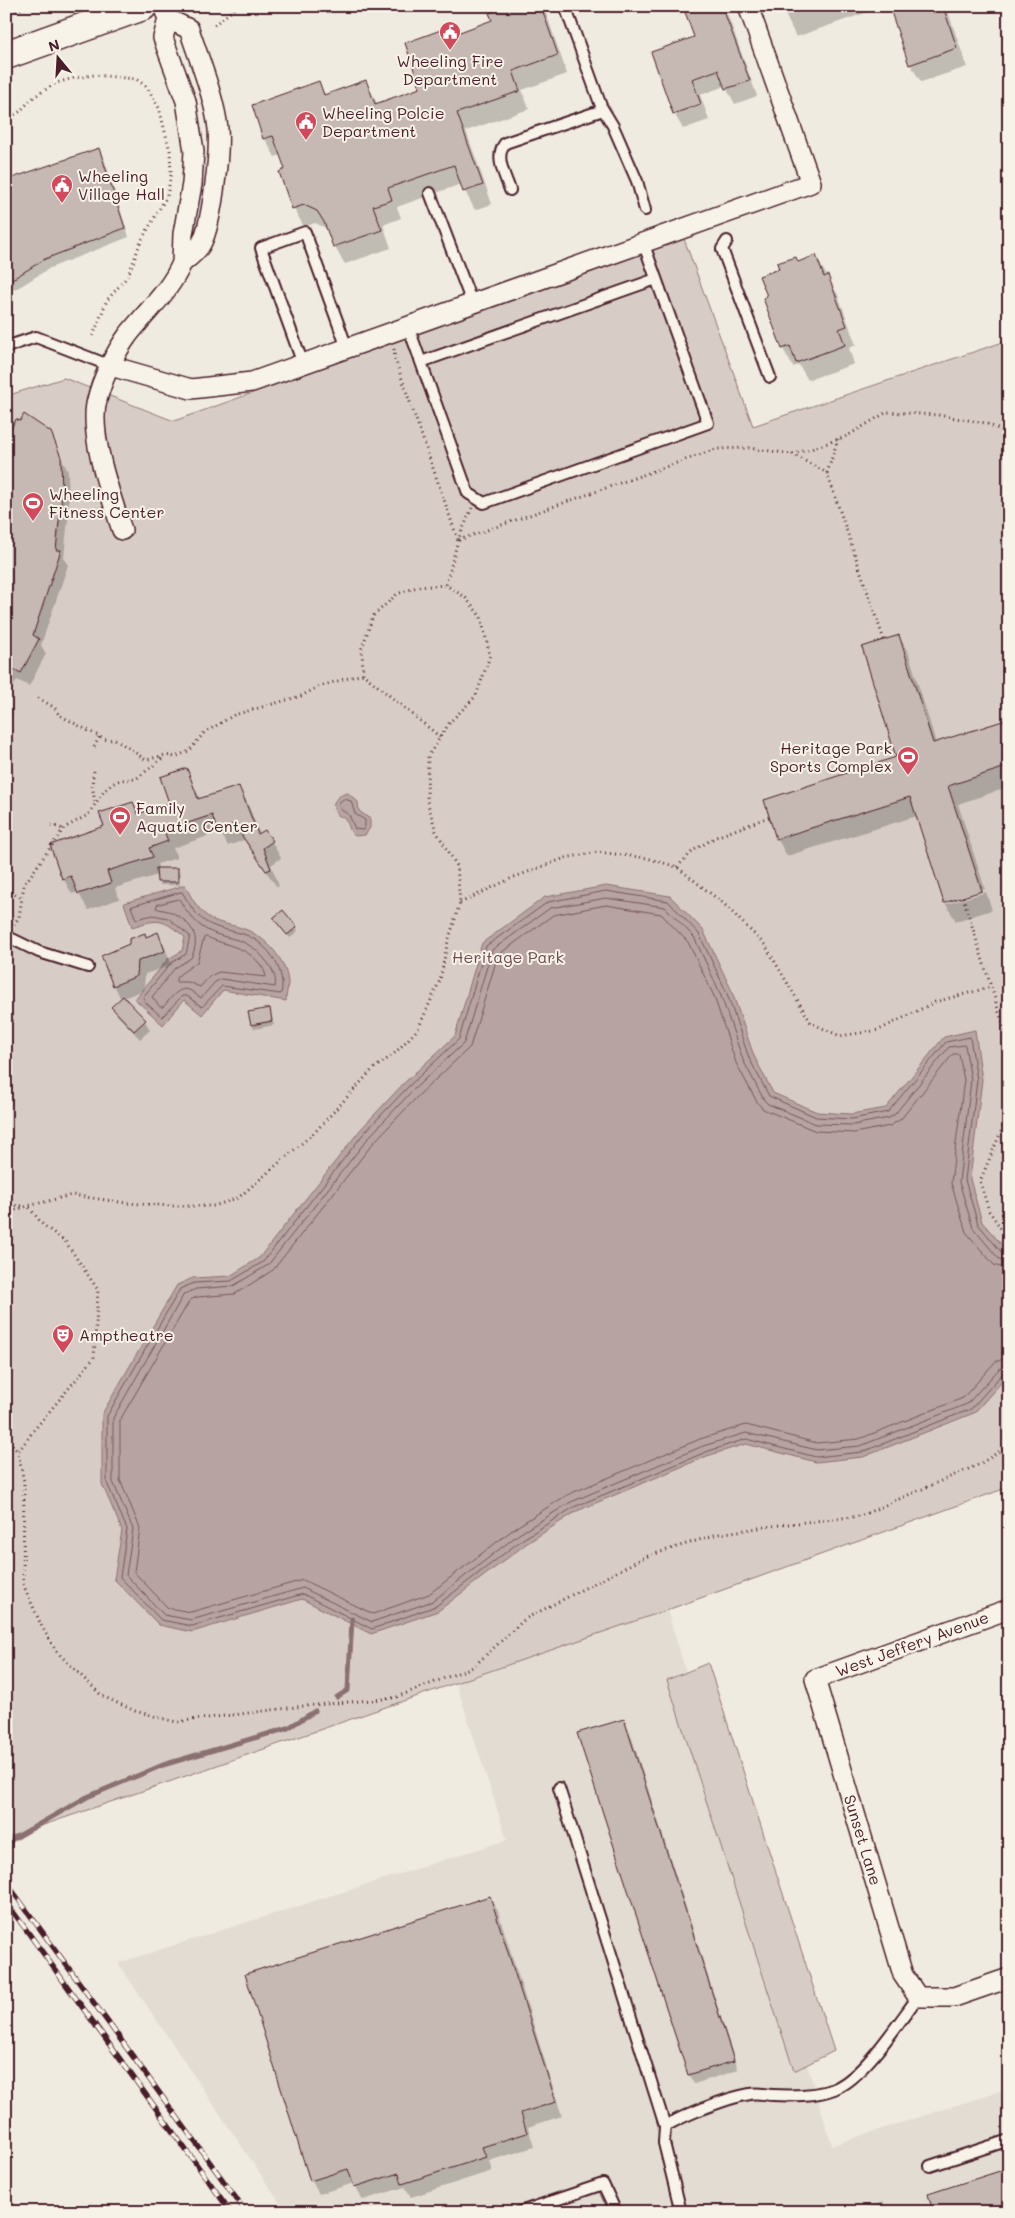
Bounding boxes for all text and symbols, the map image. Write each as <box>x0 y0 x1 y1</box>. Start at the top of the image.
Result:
public building icon: Wheeling Fire Department <box>438 20 462 51</box>
north arrow <box>32 32 82 82</box>
text: N <box>46 34 62 56</box>
place label: Wheeling Fire Department <box>397 50 503 89</box>
place label: Wheeling Polcie Department <box>322 102 445 141</box>
public building icon: Wheeling Polcie Department <box>294 110 318 141</box>
place label: Wheeling Village Hall <box>78 165 165 204</box>
public building icon: Wheeling Village Hall <box>50 173 74 204</box>
place label: Wheeling Fitness Center <box>49 483 165 522</box>
sports icon: Wheeling Fitness Center <box>21 491 45 522</box>
place label: Heritage Park Sports Complex <box>770 737 892 776</box>
sports icon: Heritage Park Sports Complex <box>896 745 920 776</box>
place label: Family Aquatic Center <box>136 797 258 836</box>
sports icon: Family Aquatic Center <box>108 805 132 836</box>
park label: Heritage Park <box>452 946 564 967</box>
theatre icon: Amptheatre <box>51 1323 75 1354</box>
place label: Amptheatre <box>79 1324 174 1345</box>
street label: West Jeffery Avenue <box>832 1606 991 1681</box>
street label: Sunset Lane <box>840 1792 887 1888</box>

